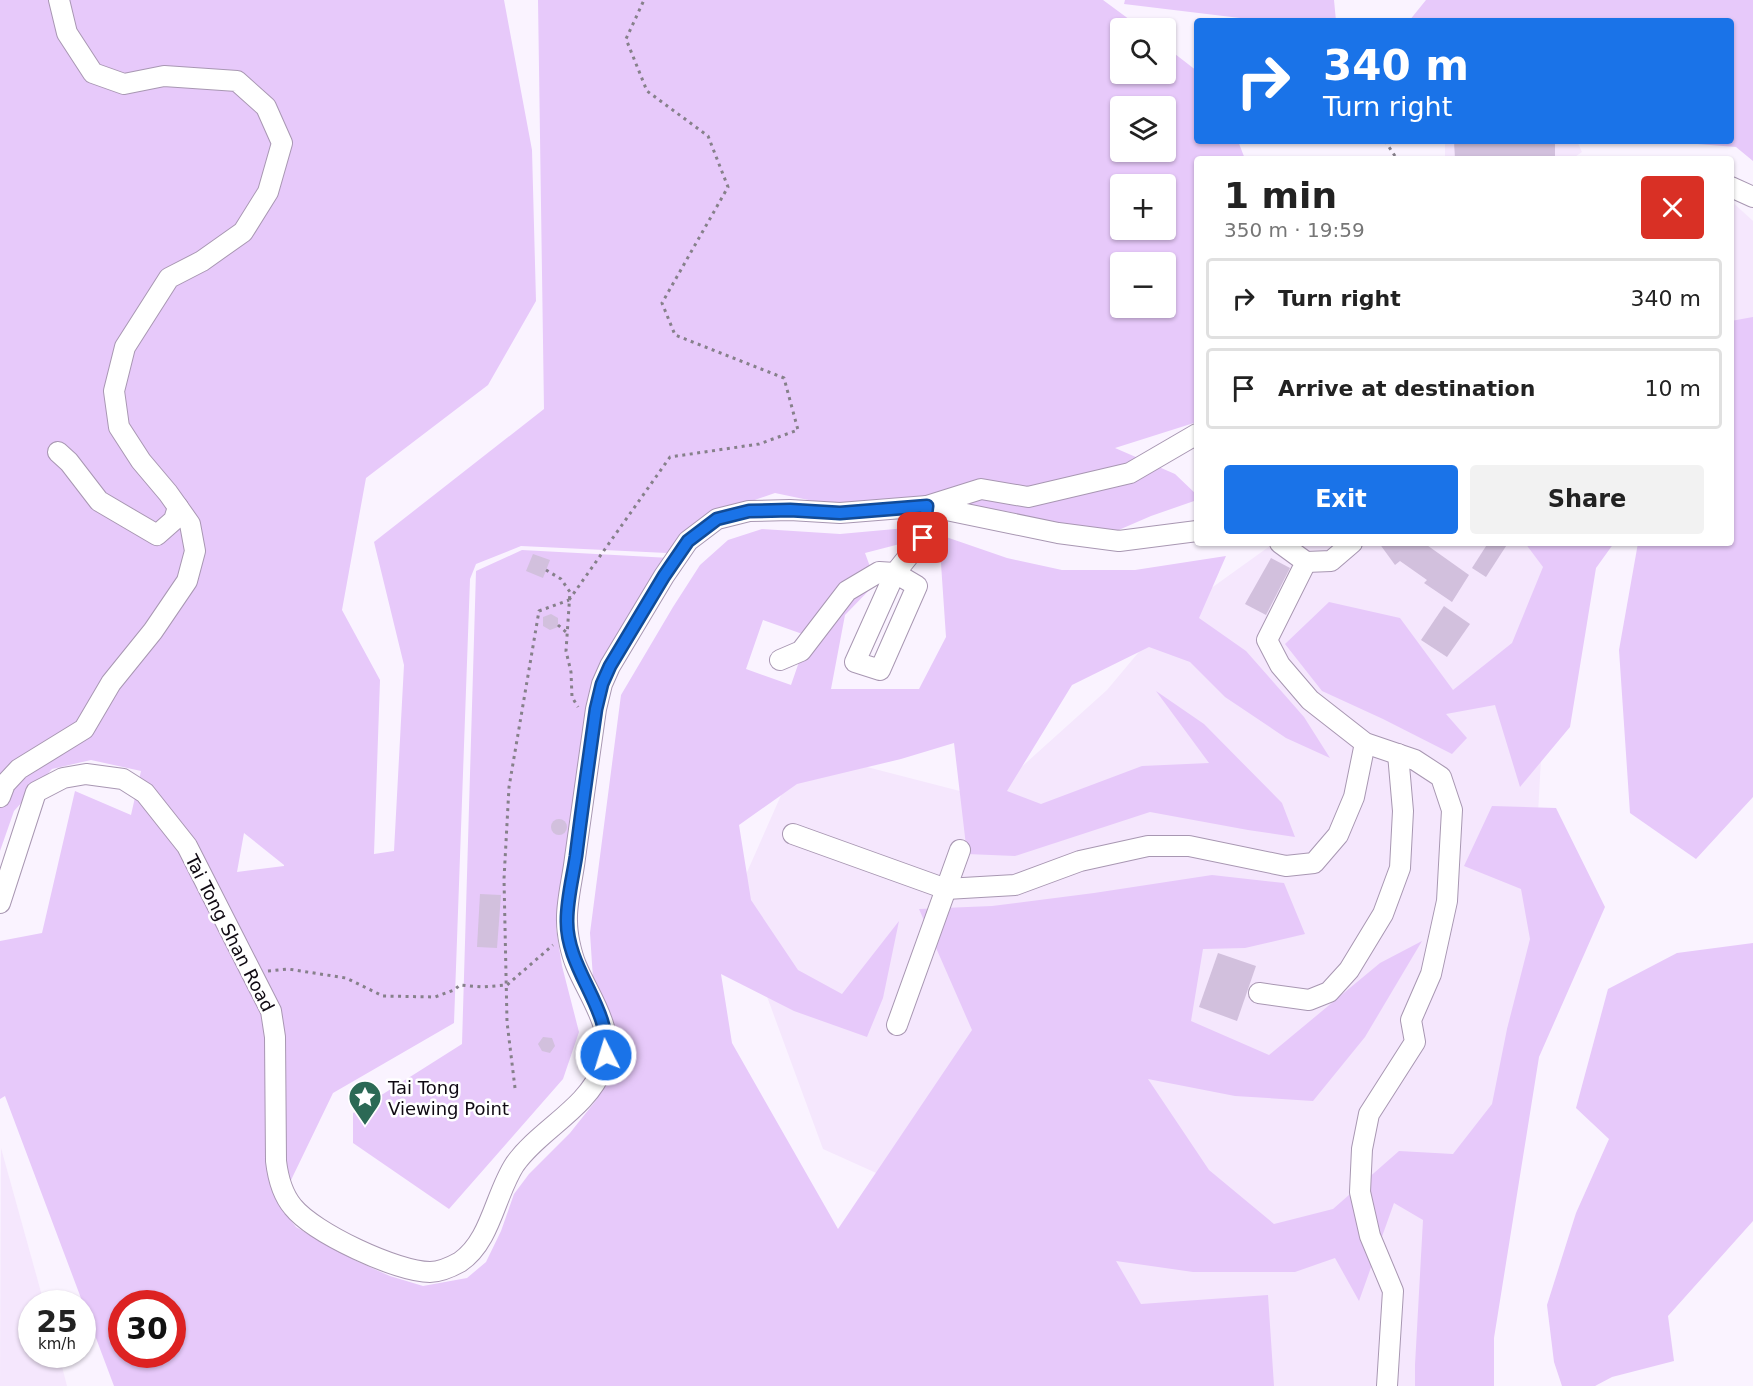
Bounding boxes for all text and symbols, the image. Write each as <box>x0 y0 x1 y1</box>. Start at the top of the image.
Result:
map controls <box>1110 18 1176 318</box>
button: search <box>1110 18 1176 84</box>
text: 340 m <box>1323 41 1469 90</box>
icon: right <box>1224 42 1302 120</box>
text: Turn right <box>1323 91 1452 122</box>
button: layers <box>1110 96 1176 162</box>
button: + <box>1110 174 1176 240</box>
text: 1 min <box>1224 175 1337 216</box>
button: close <box>1641 176 1704 239</box>
text: 350 m · 19:59 <box>1224 218 1365 242</box>
button: − <box>1110 252 1176 318</box>
icon: right <box>1227 282 1260 315</box>
text: Turn right <box>1278 286 1401 311</box>
text: 340 m <box>1631 286 1701 311</box>
icon: arrive <box>1227 372 1260 405</box>
text: Arrive at destination <box>1278 376 1535 401</box>
text: 10 m <box>1645 376 1701 401</box>
button: Exit <box>1224 465 1458 534</box>
button: Share <box>1470 465 1704 534</box>
pin <box>897 512 948 563</box>
icon: arrive <box>906 521 939 554</box>
street label: Tai Tong Shan Road <box>181 850 279 1015</box>
position arrow <box>574 1023 638 1087</box>
place label: Tai Tong Viewing Point <box>387 1077 509 1119</box>
place icon: Tai Tong Viewing Point <box>347 1079 383 1126</box>
speed limit sign: 30 <box>108 1290 186 1368</box>
text: 25 <box>36 1304 78 1339</box>
text: km/h <box>38 1335 76 1353</box>

